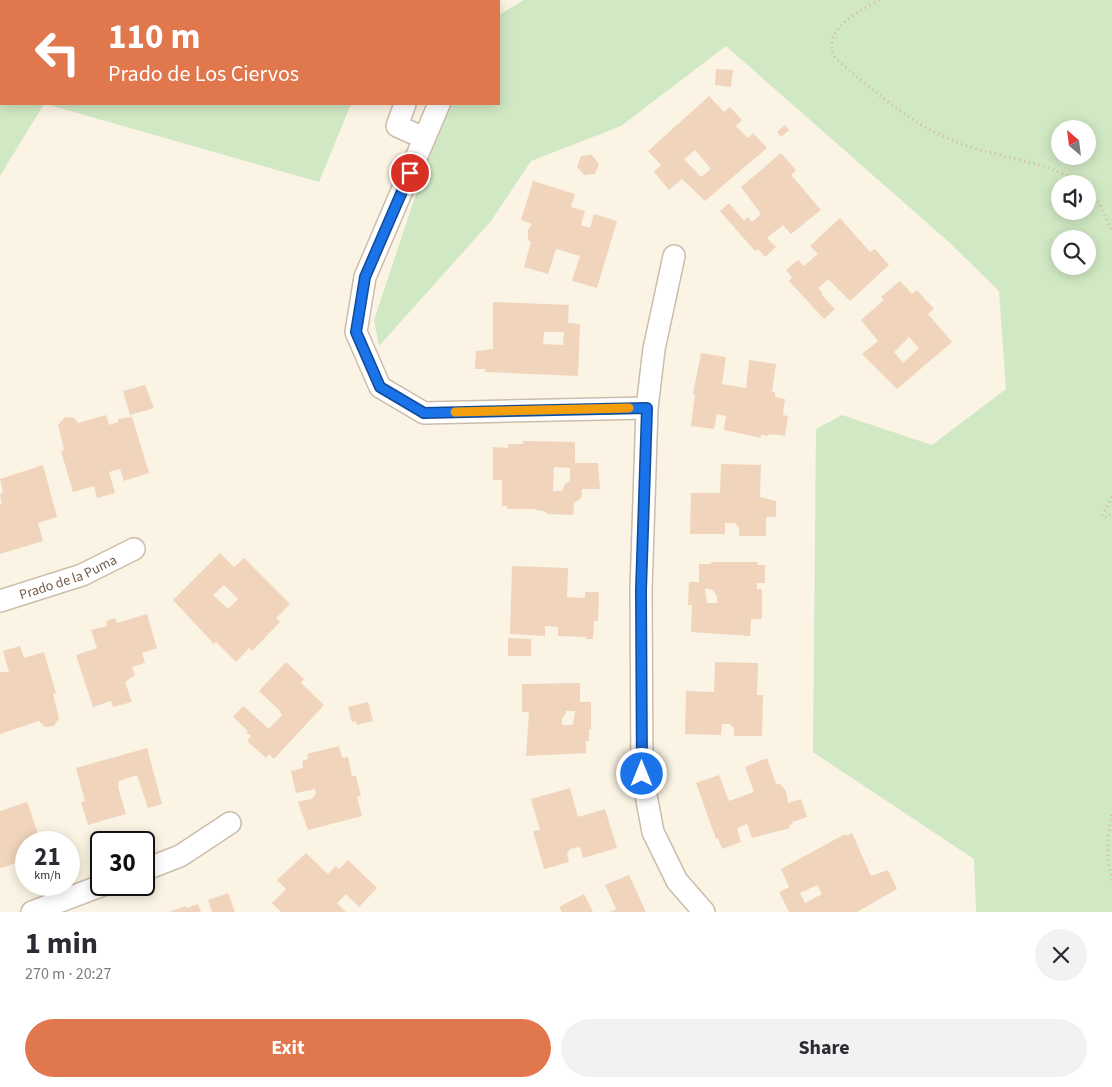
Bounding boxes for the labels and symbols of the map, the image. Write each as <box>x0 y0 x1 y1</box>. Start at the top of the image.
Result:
north arrow <box>1051 120 1096 165</box>
pin <box>389 152 431 194</box>
street label: Prado de la Puma <box>17 550 120 605</box>
position arrow <box>615 747 667 799</box>
speed limit sign: 30 <box>90 831 155 896</box>

